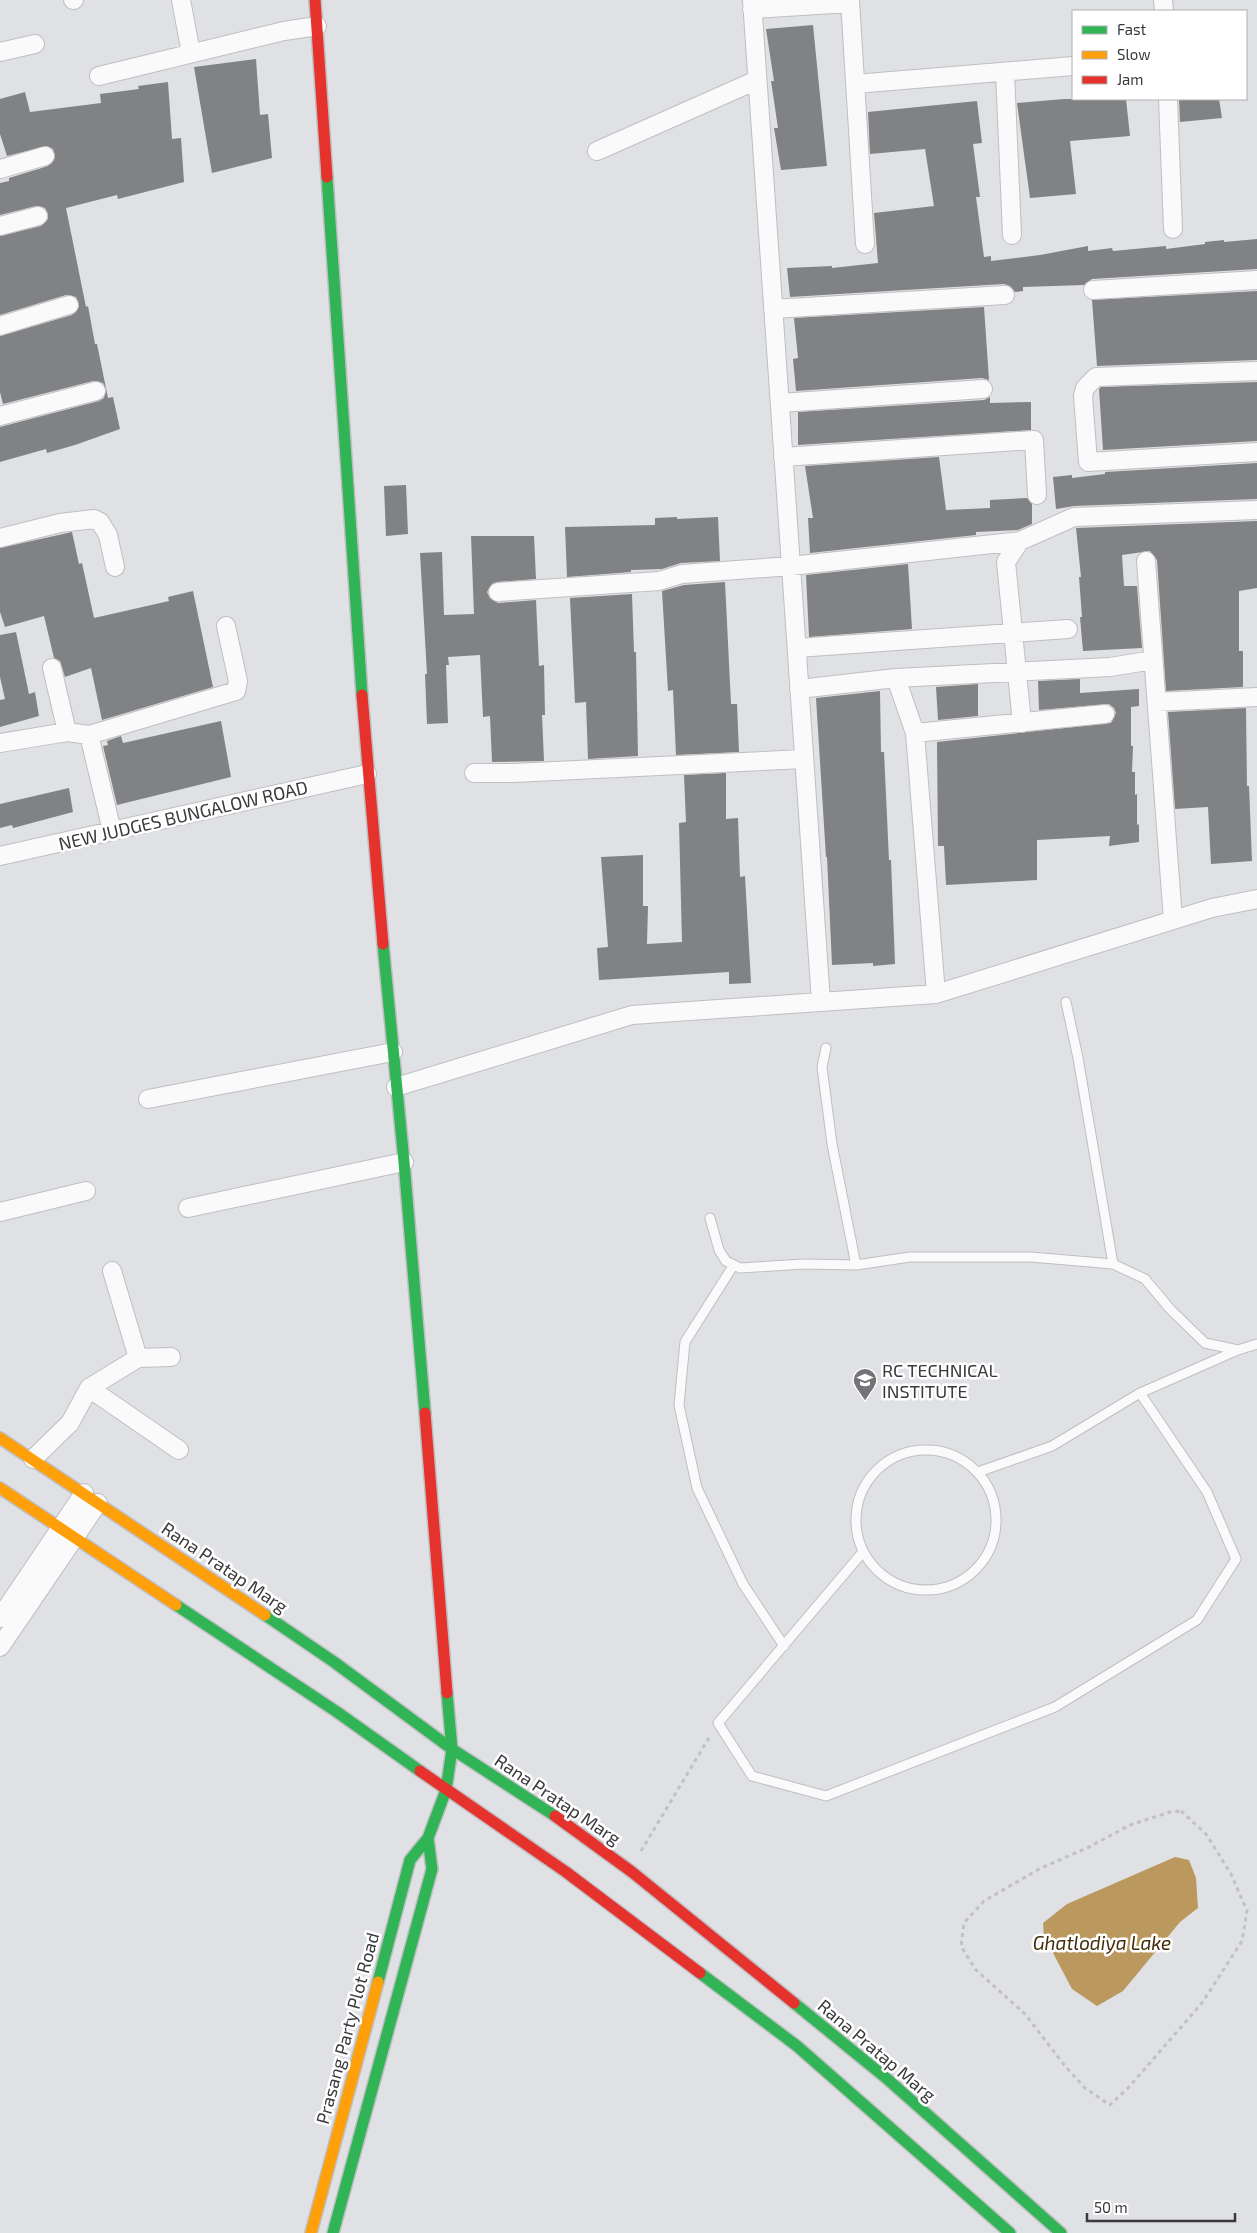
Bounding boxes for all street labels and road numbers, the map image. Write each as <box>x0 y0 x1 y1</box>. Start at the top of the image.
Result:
street label: NEW JUDGES BUNGALOW ROAD <box>56 776 310 854</box>
street label: Rana Pratap Marg <box>158 1517 292 1617</box>
street label: Rana Pratap Marg <box>491 1749 625 1849</box>
street label: Prasang Party Plot Road <box>311 1930 383 2126</box>
street label: Rana Pratap Marg <box>814 1994 940 2106</box>

